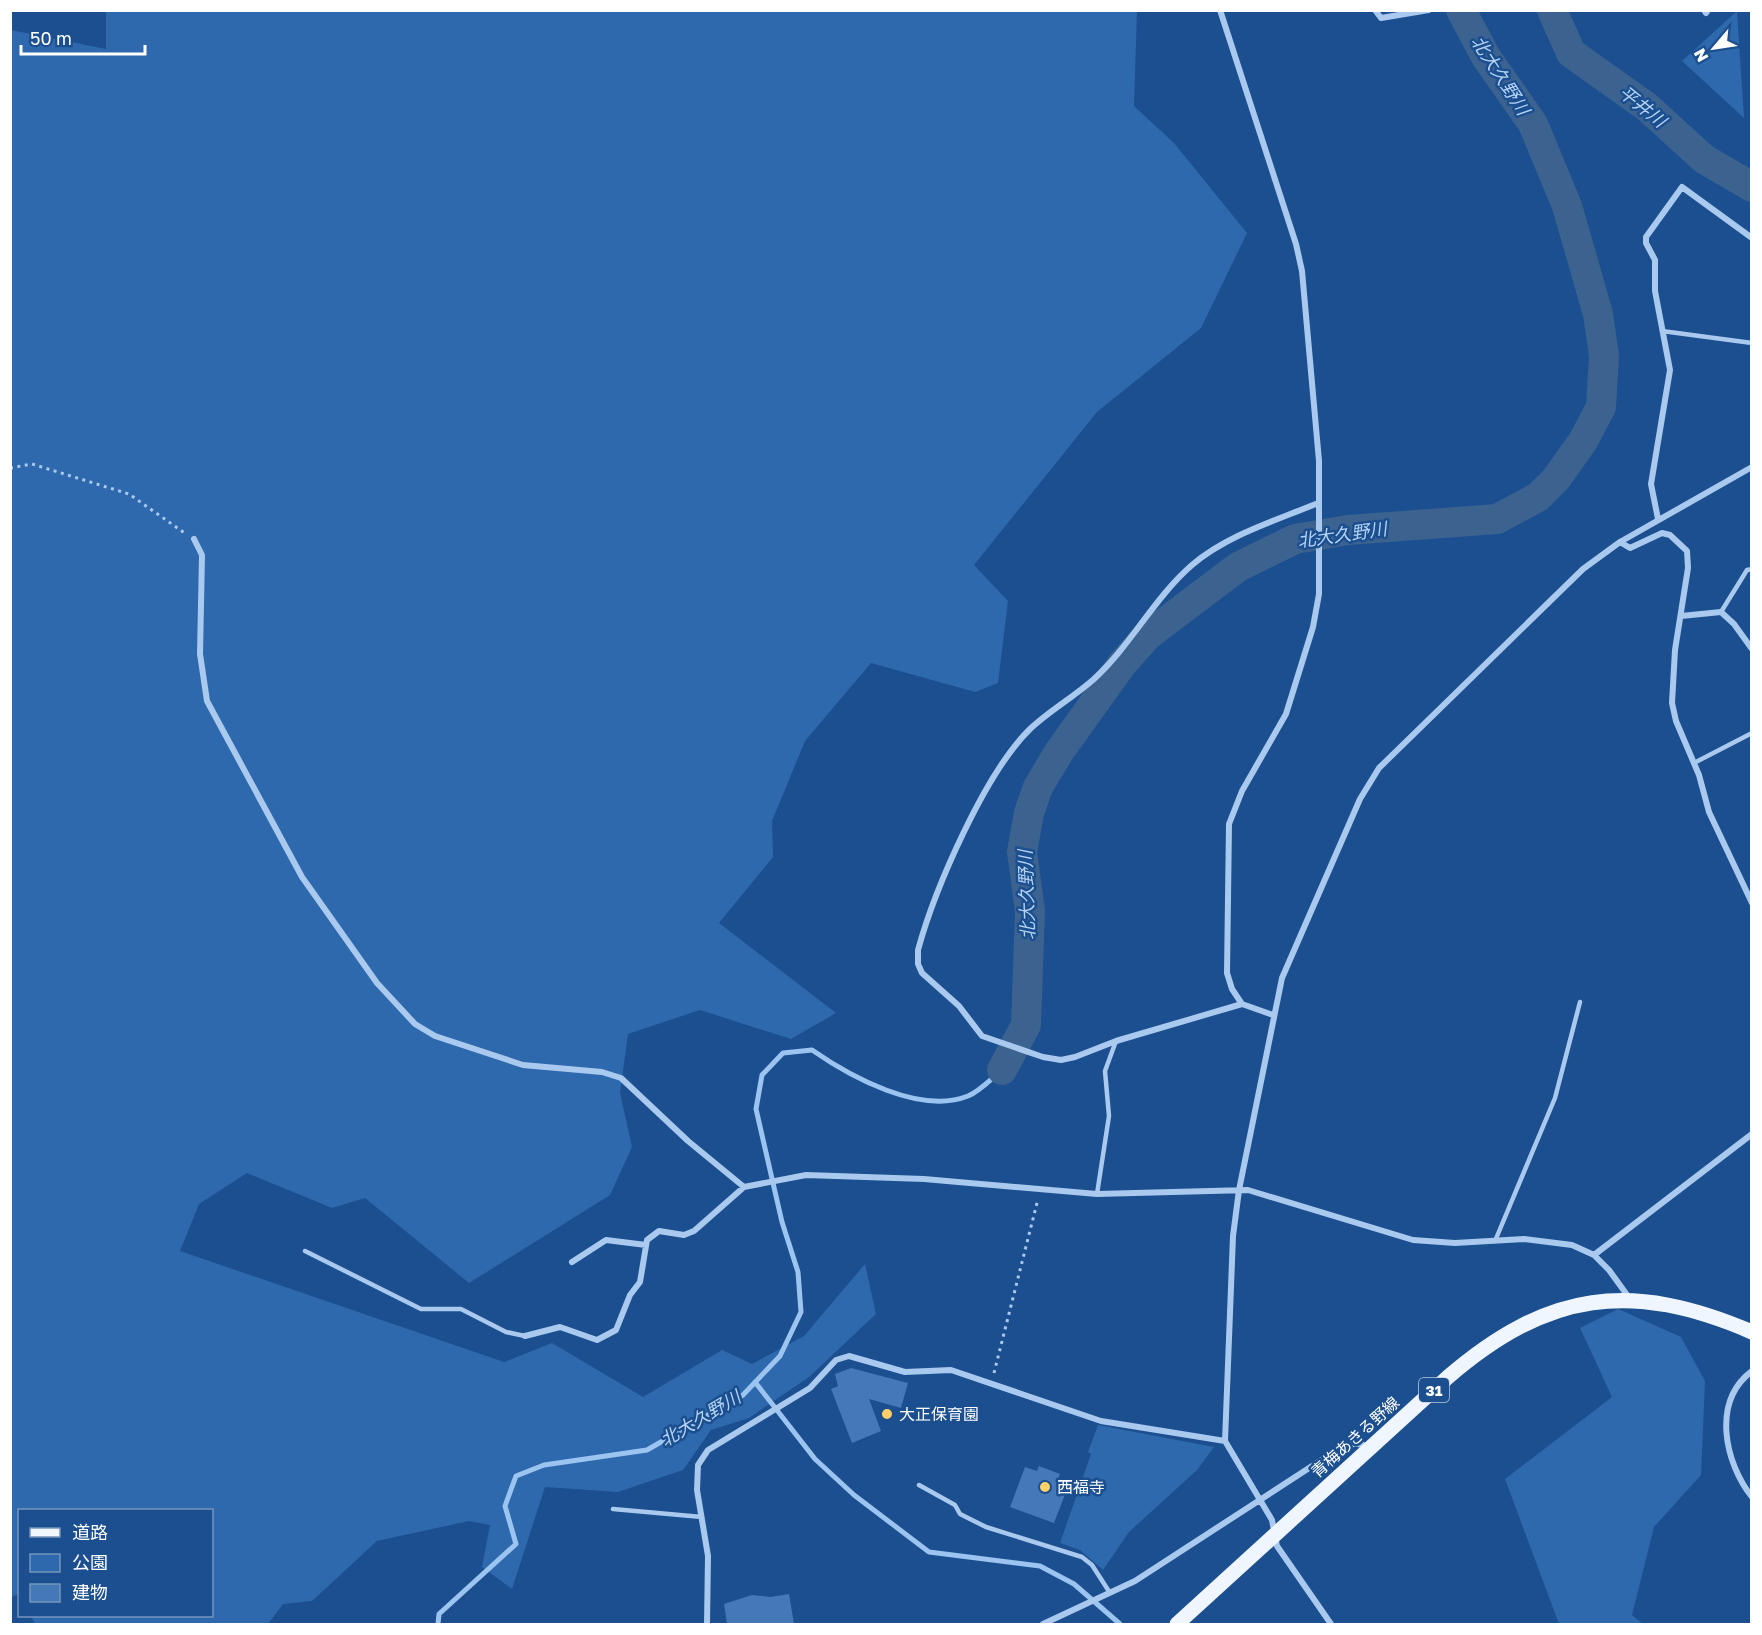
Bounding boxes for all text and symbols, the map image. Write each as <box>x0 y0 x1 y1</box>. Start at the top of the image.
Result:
scale bar <box>21 18 146 56</box>
north arrow <box>1684 18 1744 78</box>
text: 50 m <box>30 27 72 49</box>
water label: 北大久野川 <box>1467 31 1536 120</box>
text: N <box>1689 45 1713 65</box>
water label: 平井川 <box>1615 80 1672 133</box>
water label: 北大久野川 <box>1296 517 1390 551</box>
water label: 北大久野川 <box>1013 848 1039 940</box>
road number: 31 <box>1419 1378 1449 1402</box>
water label: 北大久野川 <box>656 1384 746 1451</box>
street label: 青梅あきる野線 <box>1307 1392 1403 1482</box>
place label: 大正保育園 <box>899 1404 979 1424</box>
marker: 大正保育園 <box>880 1407 894 1421</box>
place label: 西福寺 <box>1057 1477 1105 1497</box>
marker: 西福寺 <box>1038 1480 1052 1494</box>
legend <box>18 1509 213 1617</box>
text: 道路 <box>72 1521 108 1543</box>
text: 公園 <box>72 1551 108 1573</box>
text: 建物 <box>72 1581 108 1603</box>

